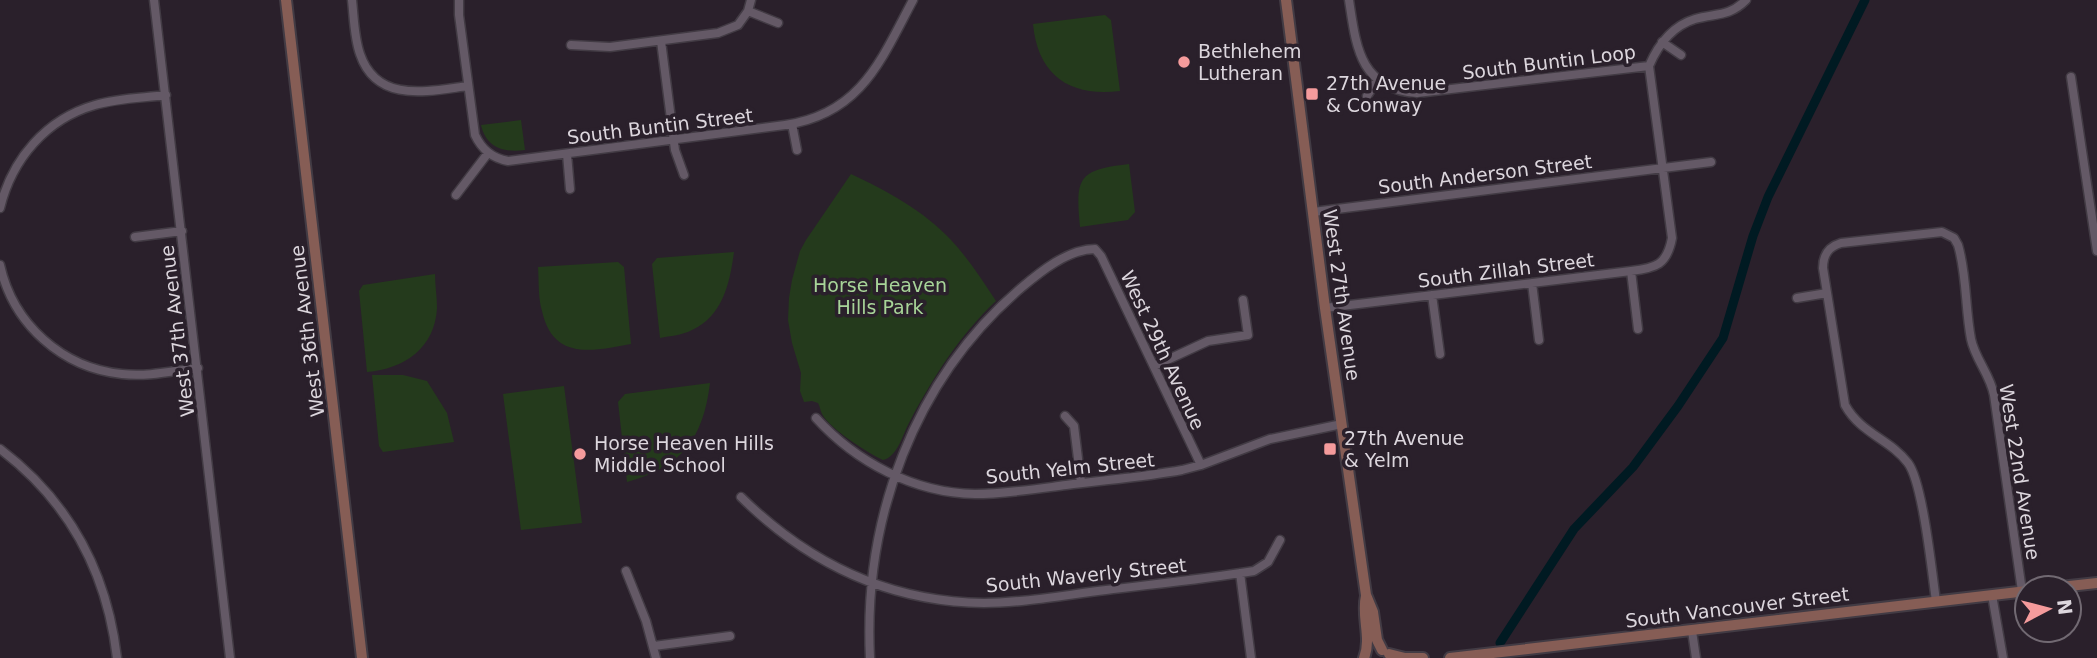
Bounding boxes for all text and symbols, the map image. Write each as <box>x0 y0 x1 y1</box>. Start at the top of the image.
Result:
place label: Bethlehem Lutheran <box>1198 40 1301 84</box>
street label: South Buntin Loop <box>1461 40 1637 84</box>
marker: Bethlehem Lutheran <box>1176 54 1192 70</box>
place label: 27th Avenue & Conway <box>1326 72 1446 116</box>
marker: 27th Avenue & Conway <box>1304 86 1320 102</box>
street label: South Buntin Street <box>566 104 754 148</box>
street label: South Anderson Street <box>1377 150 1593 198</box>
street label: West 27th Avenue <box>1319 208 1365 382</box>
street label: West 37th Avenue <box>156 244 198 418</box>
street label: West 36th Avenue <box>286 244 328 418</box>
street label: South Zillah Street <box>1417 248 1595 292</box>
street label: West 29th Avenue <box>1116 267 1210 433</box>
park label: Horse Heaven Hills Park <box>813 274 947 318</box>
street label: West 22nd Avenue <box>1995 383 2045 561</box>
place label: 27th Avenue & Yelm <box>1344 427 1464 471</box>
place label: Horse Heaven Hills Middle School <box>594 432 774 476</box>
marker: 27th Avenue & Yelm <box>1322 441 1338 457</box>
marker: Horse Heaven Hills Middle School <box>572 446 588 462</box>
street label: South Yelm Street <box>985 448 1155 488</box>
street label: South Waverly Street <box>985 554 1187 596</box>
north arrow <box>2013 574 2083 644</box>
street label: South Vancouver Street <box>1624 582 1850 632</box>
text: N <box>2053 598 2077 616</box>

